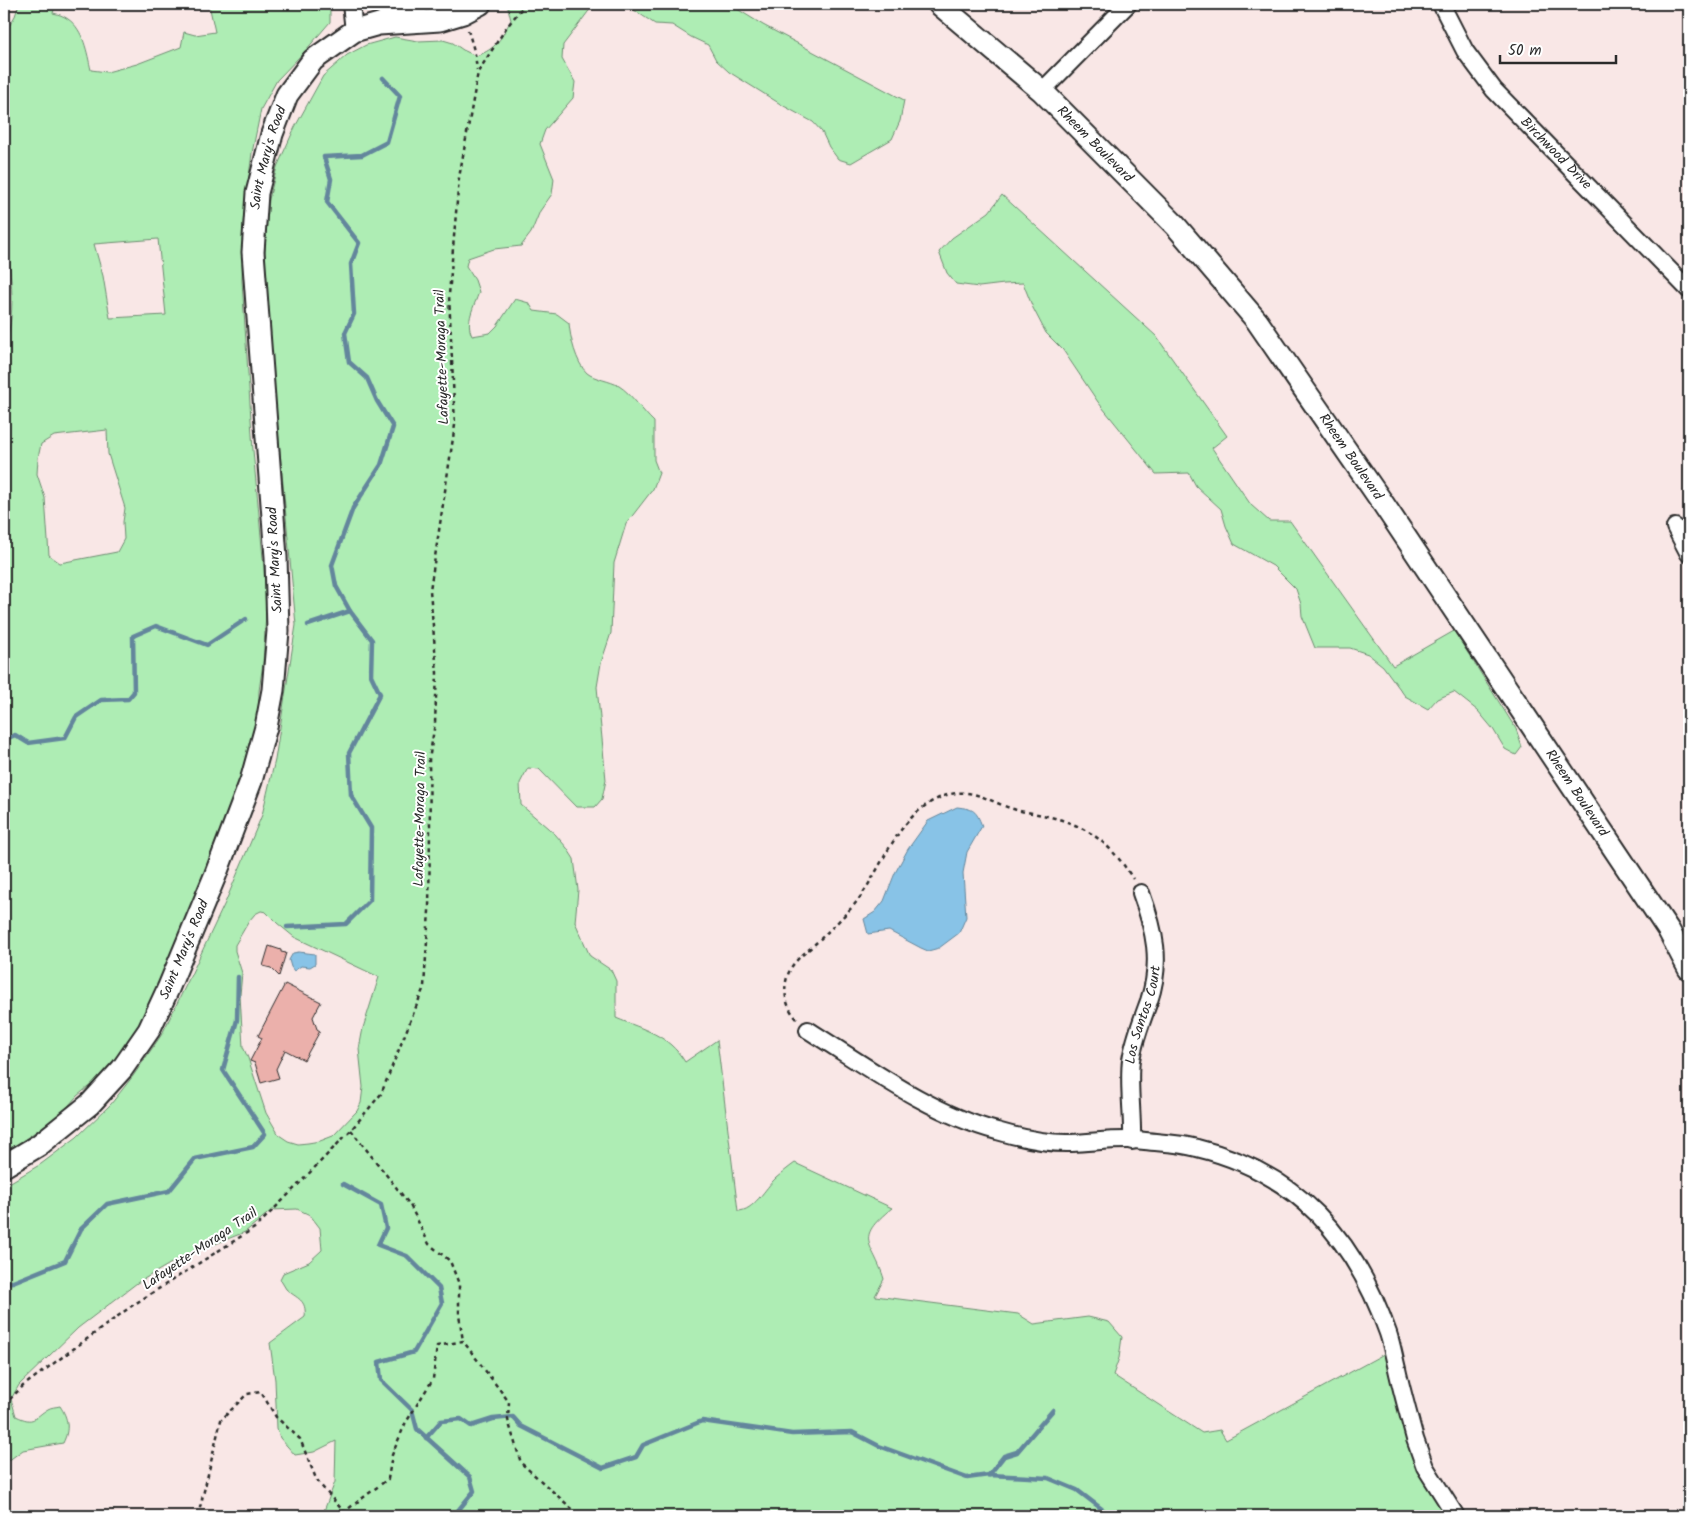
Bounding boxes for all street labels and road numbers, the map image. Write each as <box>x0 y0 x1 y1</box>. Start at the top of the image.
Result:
street label: Rheem Boulevard <box>1052 101 1139 189</box>
street label: Saint Mary's Road <box>245 102 293 210</box>
street label: Birchwood Drive <box>1515 112 1597 196</box>
street label: Lafayette-Moraga Trail <box>429 288 455 425</box>
street label: Rheem Boulevard <box>1313 409 1389 505</box>
street label: Saint Mary's Road <box>261 505 289 614</box>
street label: Rheem Boulevard <box>1539 745 1614 842</box>
street label: Lafayette-Moraga Trail <box>408 751 432 887</box>
street label: Saint Mary's Road <box>154 895 215 1003</box>
street label: Los Santos Court <box>1120 964 1167 1065</box>
street label: Lafayette-Moraga Trail <box>138 1202 263 1296</box>

